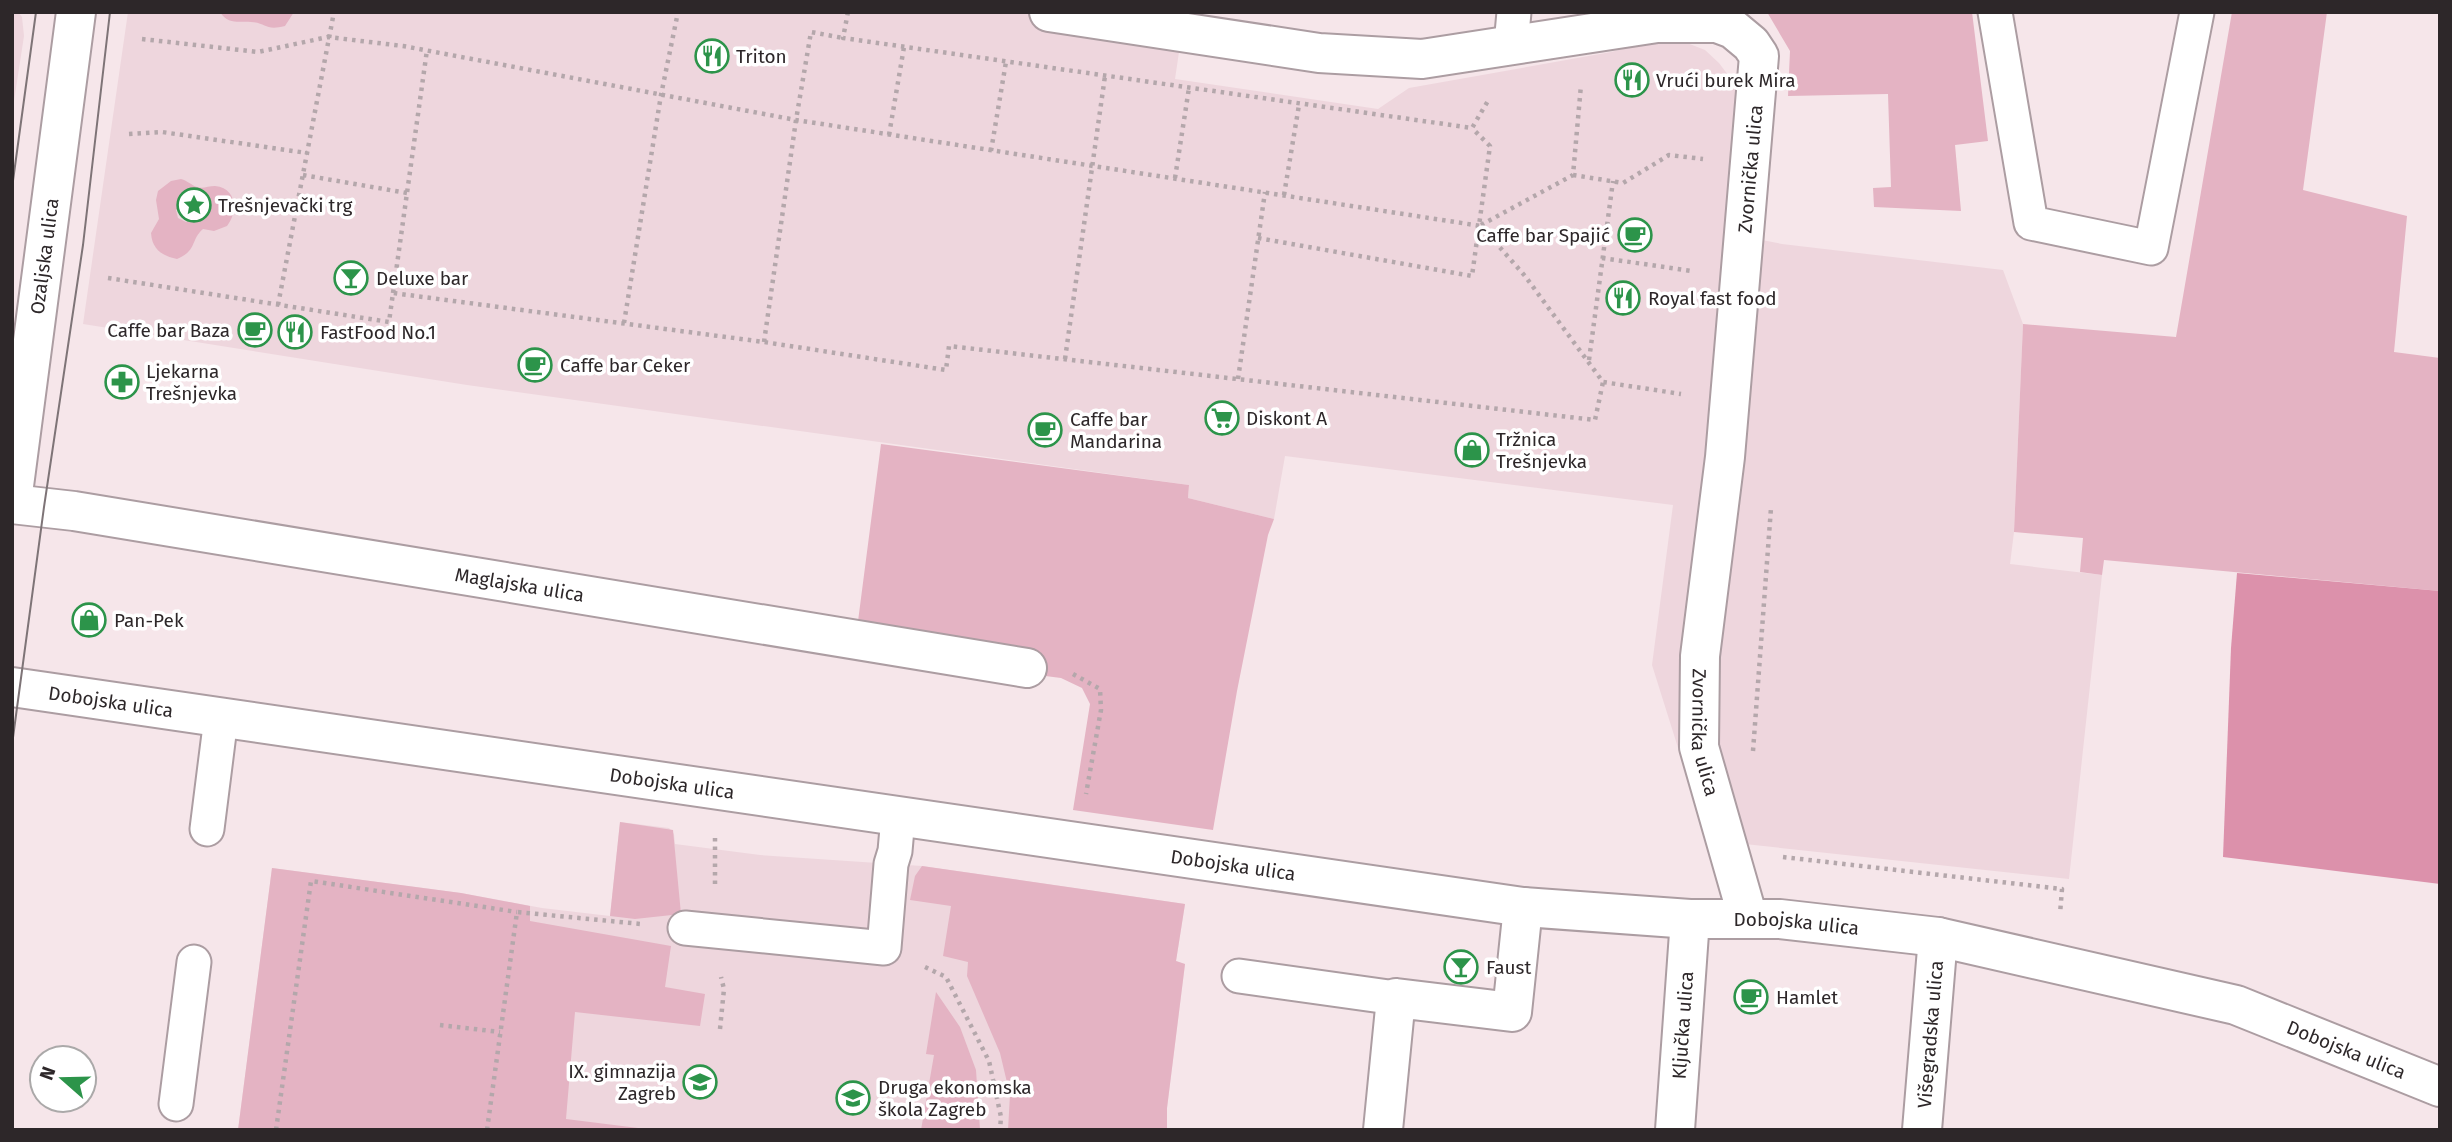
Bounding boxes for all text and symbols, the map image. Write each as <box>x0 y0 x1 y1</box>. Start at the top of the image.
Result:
restaurant icon: Triton <box>693 37 731 75</box>
place label: Triton <box>736 45 787 68</box>
restaurant icon: Vrući burek Mira <box>1613 61 1651 99</box>
place label: Vrući burek Mira <box>1656 69 1796 92</box>
street label: Zvornička ulica <box>1733 104 1768 234</box>
place icon: Trešnjevački trg <box>175 186 213 224</box>
place label: Trešnjevački trg <box>218 194 352 217</box>
street label: Ozaljska ulica <box>26 197 64 316</box>
cafe icon: Caffe bar Spajić <box>1616 216 1654 254</box>
place label: Caffe bar Spajić <box>1476 224 1610 247</box>
bar icon: Deluxe bar <box>332 259 370 297</box>
place label: Deluxe bar <box>376 267 469 290</box>
restaurant icon: Royal fast food <box>1604 279 1642 317</box>
place label: Royal fast food <box>1648 287 1777 310</box>
cafe icon: Caffe bar Baza <box>236 311 274 349</box>
restaurant icon: FastFood No.1 <box>276 313 314 351</box>
place label: Caffe bar Baza <box>107 319 230 342</box>
place label: FastFood No.1 <box>320 321 436 344</box>
cafe icon: Caffe bar Ceker <box>516 346 554 384</box>
place label: Caffe bar Ceker <box>560 354 691 377</box>
place label: Ljekarna Trešnjevka <box>146 360 237 405</box>
pharmacy icon: Ljekarna Trešnjevka <box>103 363 141 401</box>
supermarket icon: Diskont A <box>1203 399 1241 437</box>
place label: Diskont A <box>1246 407 1327 430</box>
place label: Caffe bar Mandarina <box>1070 408 1162 453</box>
cafe icon: Caffe bar Mandarina <box>1026 411 1064 449</box>
place label: Tržnica Trešnjevka <box>1496 428 1587 473</box>
shop icon: Tržnica Trešnjevka <box>1453 431 1491 469</box>
street label: Maglajska ulica <box>453 563 586 607</box>
shop icon: Pan-Pek <box>70 601 108 639</box>
place label: Pan-Pek <box>114 609 184 632</box>
street label: Zvornička ulica <box>1687 668 1724 799</box>
street label: Dobojska ulica <box>47 681 175 722</box>
street label: Dobojska ulica <box>608 763 736 804</box>
street label: Dobojska ulica <box>1169 845 1297 886</box>
street label: Dobojska ulica <box>1734 908 1860 940</box>
bar icon: Faust <box>1442 948 1480 986</box>
place label: Faust <box>1486 956 1531 979</box>
street label: Višegradska ulica <box>1913 959 1948 1109</box>
street label: Ključka ulica <box>1668 970 1698 1080</box>
cafe icon: Hamlet <box>1732 978 1770 1016</box>
place label: Hamlet <box>1776 986 1838 1009</box>
street label: Dobojska ulica <box>2283 1016 2409 1084</box>
north arrow <box>28 1044 98 1114</box>
place label: IX. gimnazija Zagreb <box>568 1060 676 1105</box>
text: N <box>35 1063 60 1083</box>
school or university icon: IX. gimnazija Zagreb <box>681 1063 719 1101</box>
place label: Druga ekonomska škola Zagreb <box>878 1076 1032 1121</box>
school or university icon: Druga ekonomska škola Zagreb <box>834 1079 872 1117</box>

